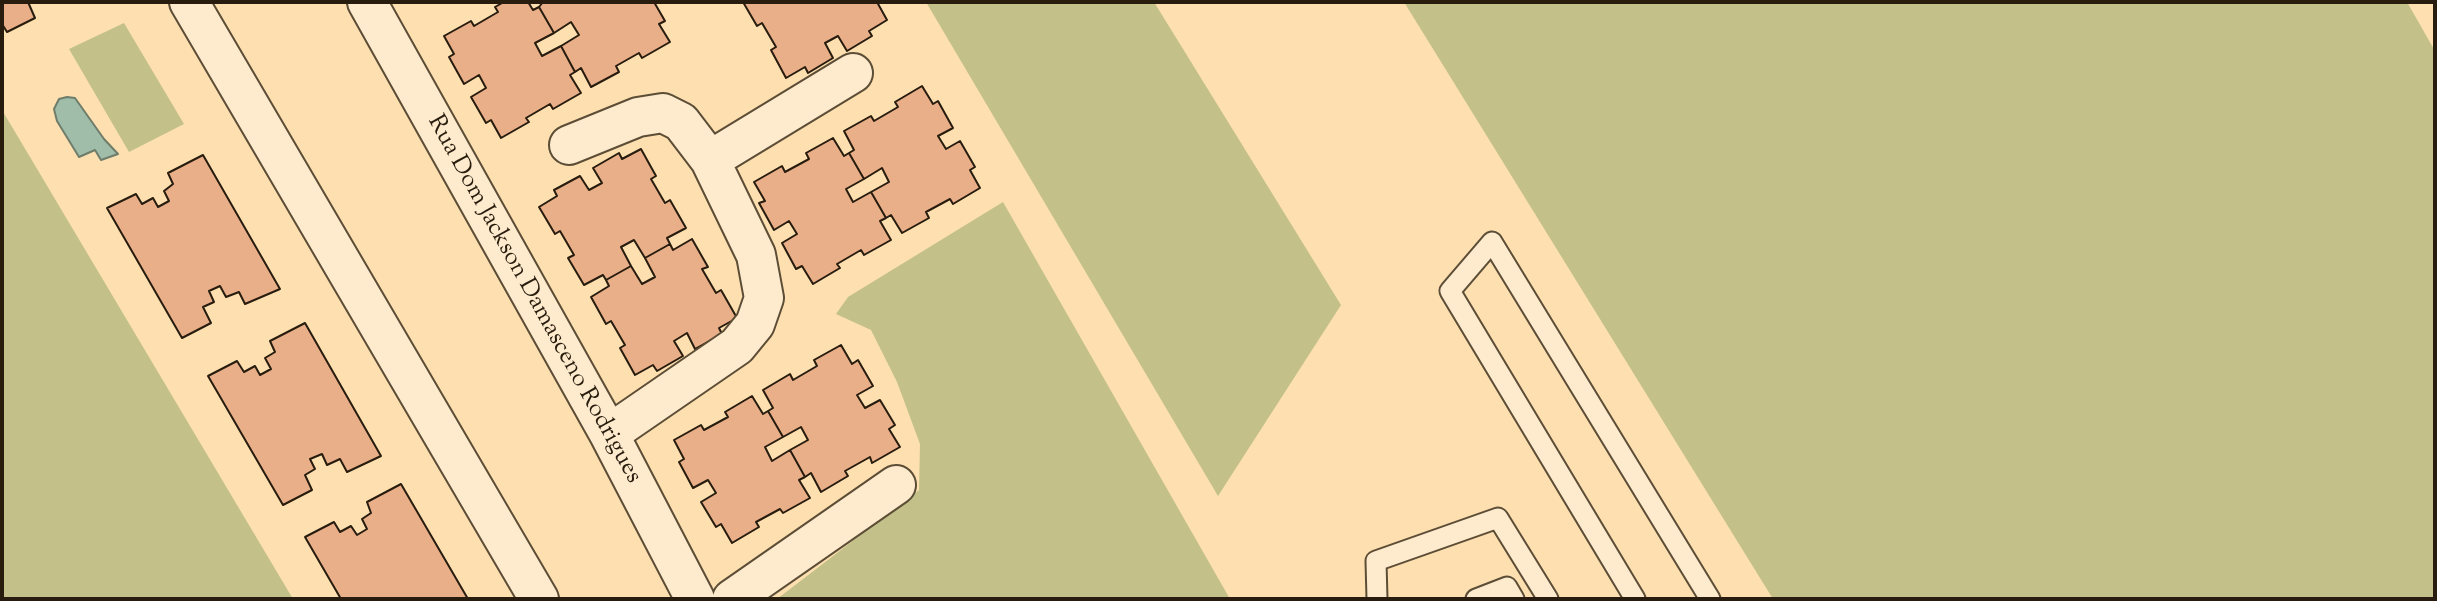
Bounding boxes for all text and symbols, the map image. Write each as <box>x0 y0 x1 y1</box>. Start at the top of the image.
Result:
street label: Rua Dom Jackson Damasceno Rodrigues <box>419 111 647 489</box>

